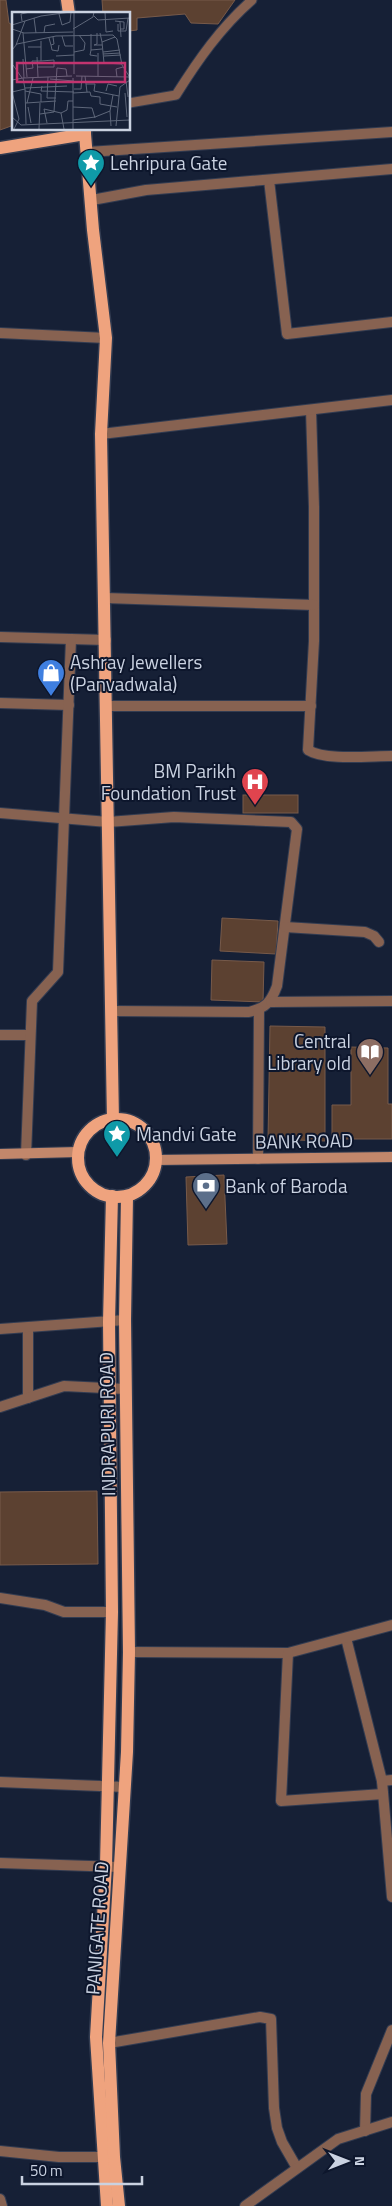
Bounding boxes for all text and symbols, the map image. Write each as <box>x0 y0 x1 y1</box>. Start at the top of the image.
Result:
inset map <box>12 12 130 130</box>
place icon: Lehripura Gate <box>76 148 106 187</box>
place label: Lehripura Gate <box>110 148 227 177</box>
place label: Ashray Jewellers (Panvadwala) <box>70 647 203 698</box>
shop icon: Ashray Jewellers (Panvadwala) <box>36 658 66 697</box>
place label: BM Parikh Foundation Trust <box>101 756 236 807</box>
hospital icon: BM Parikh Foundation Trust <box>240 767 270 806</box>
place label: Central Library old <box>267 1026 351 1077</box>
library icon: Central Library old <box>355 1037 385 1076</box>
place icon: Mandvi Gate <box>102 1119 132 1158</box>
place label: Mandvi Gate <box>136 1119 237 1148</box>
street label: BANK ROAD <box>255 1125 353 1156</box>
bank icon: Bank of Baroda <box>191 1171 221 1210</box>
place label: Bank of Baroda <box>225 1171 348 1200</box>
street label: INDRAPURI ROAD <box>91 1352 122 1496</box>
street label: PANIGATE ROAD <box>77 1860 116 1996</box>
north arrow <box>322 2136 372 2186</box>
scale bar <box>22 2154 142 2186</box>
text: N <box>350 2156 371 2166</box>
text: 50 m <box>30 2159 63 2182</box>

